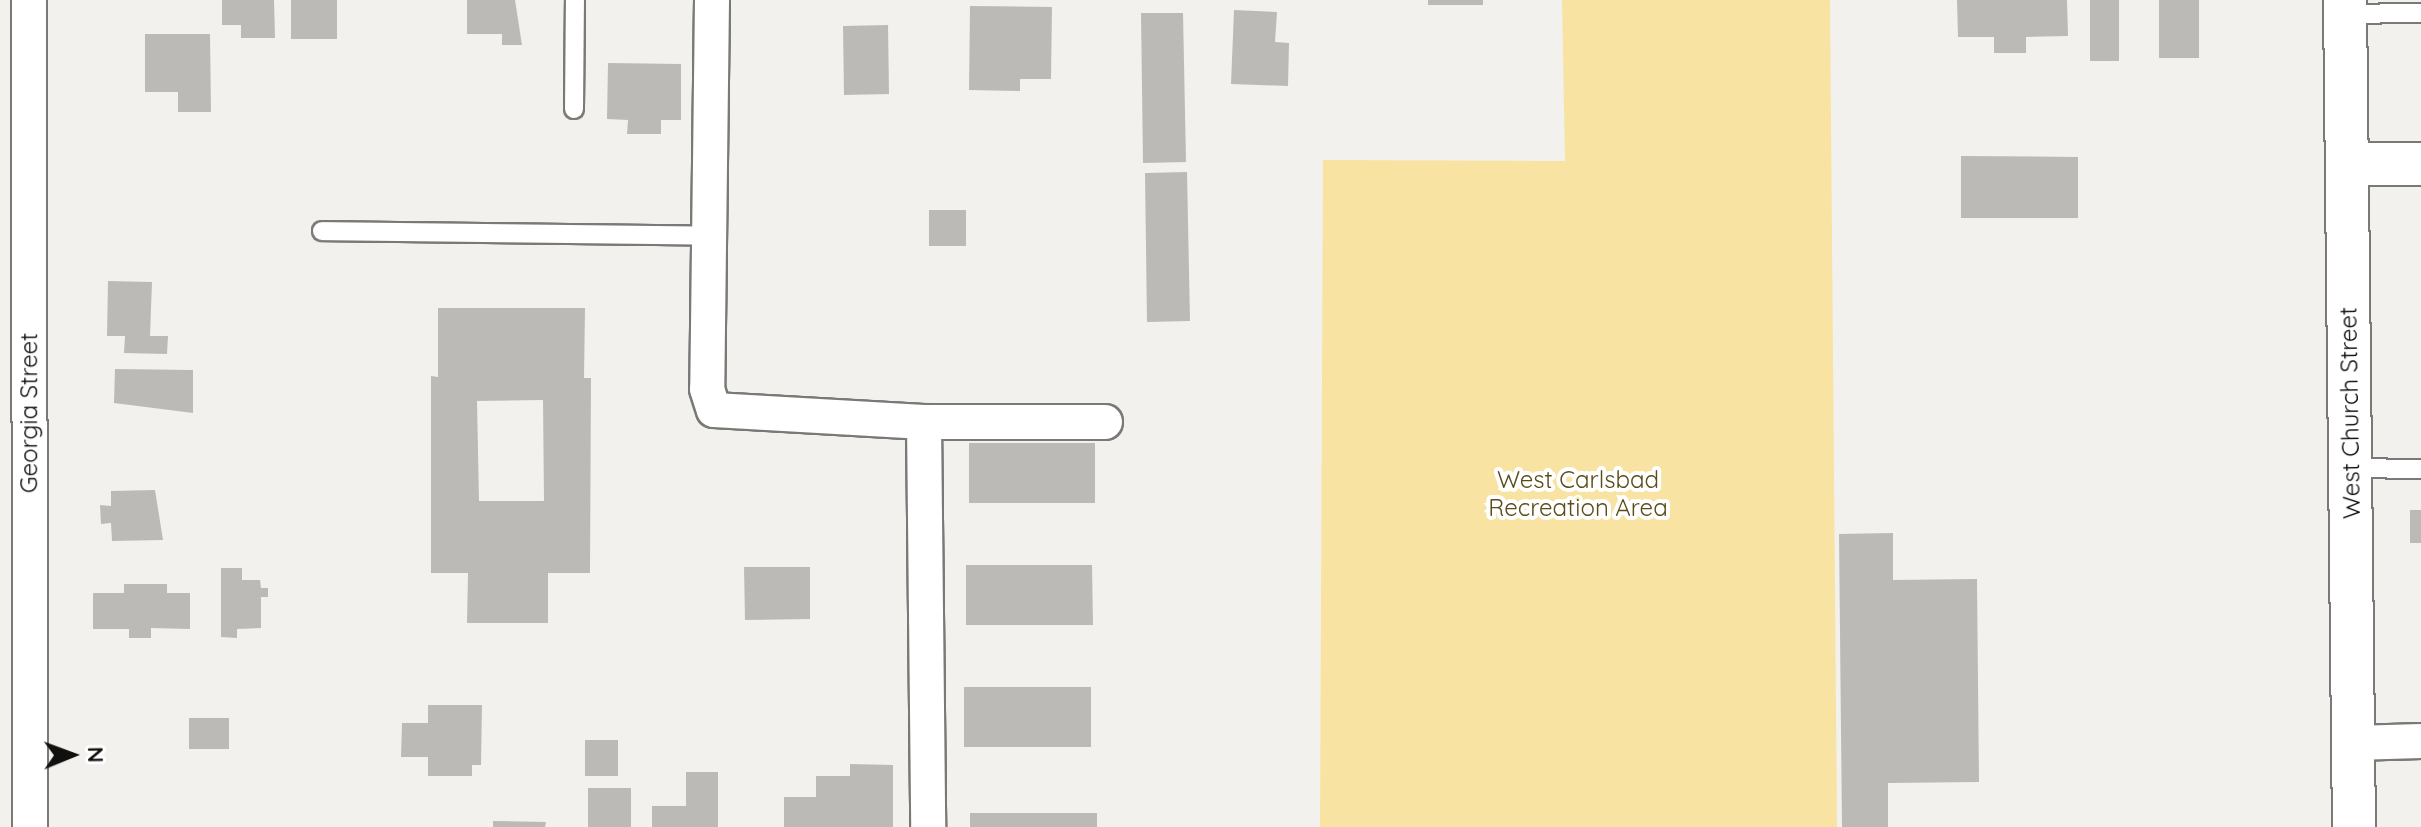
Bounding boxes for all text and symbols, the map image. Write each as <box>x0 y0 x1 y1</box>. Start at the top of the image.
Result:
street label: West Church Street <box>2334 307 2366 519</box>
street label: Georgia Street <box>15 333 43 493</box>
park label: West Carlsbad Recreation Area <box>1488 466 1668 522</box>
north arrow <box>32 715 112 795</box>
text: N <box>82 746 110 763</box>

